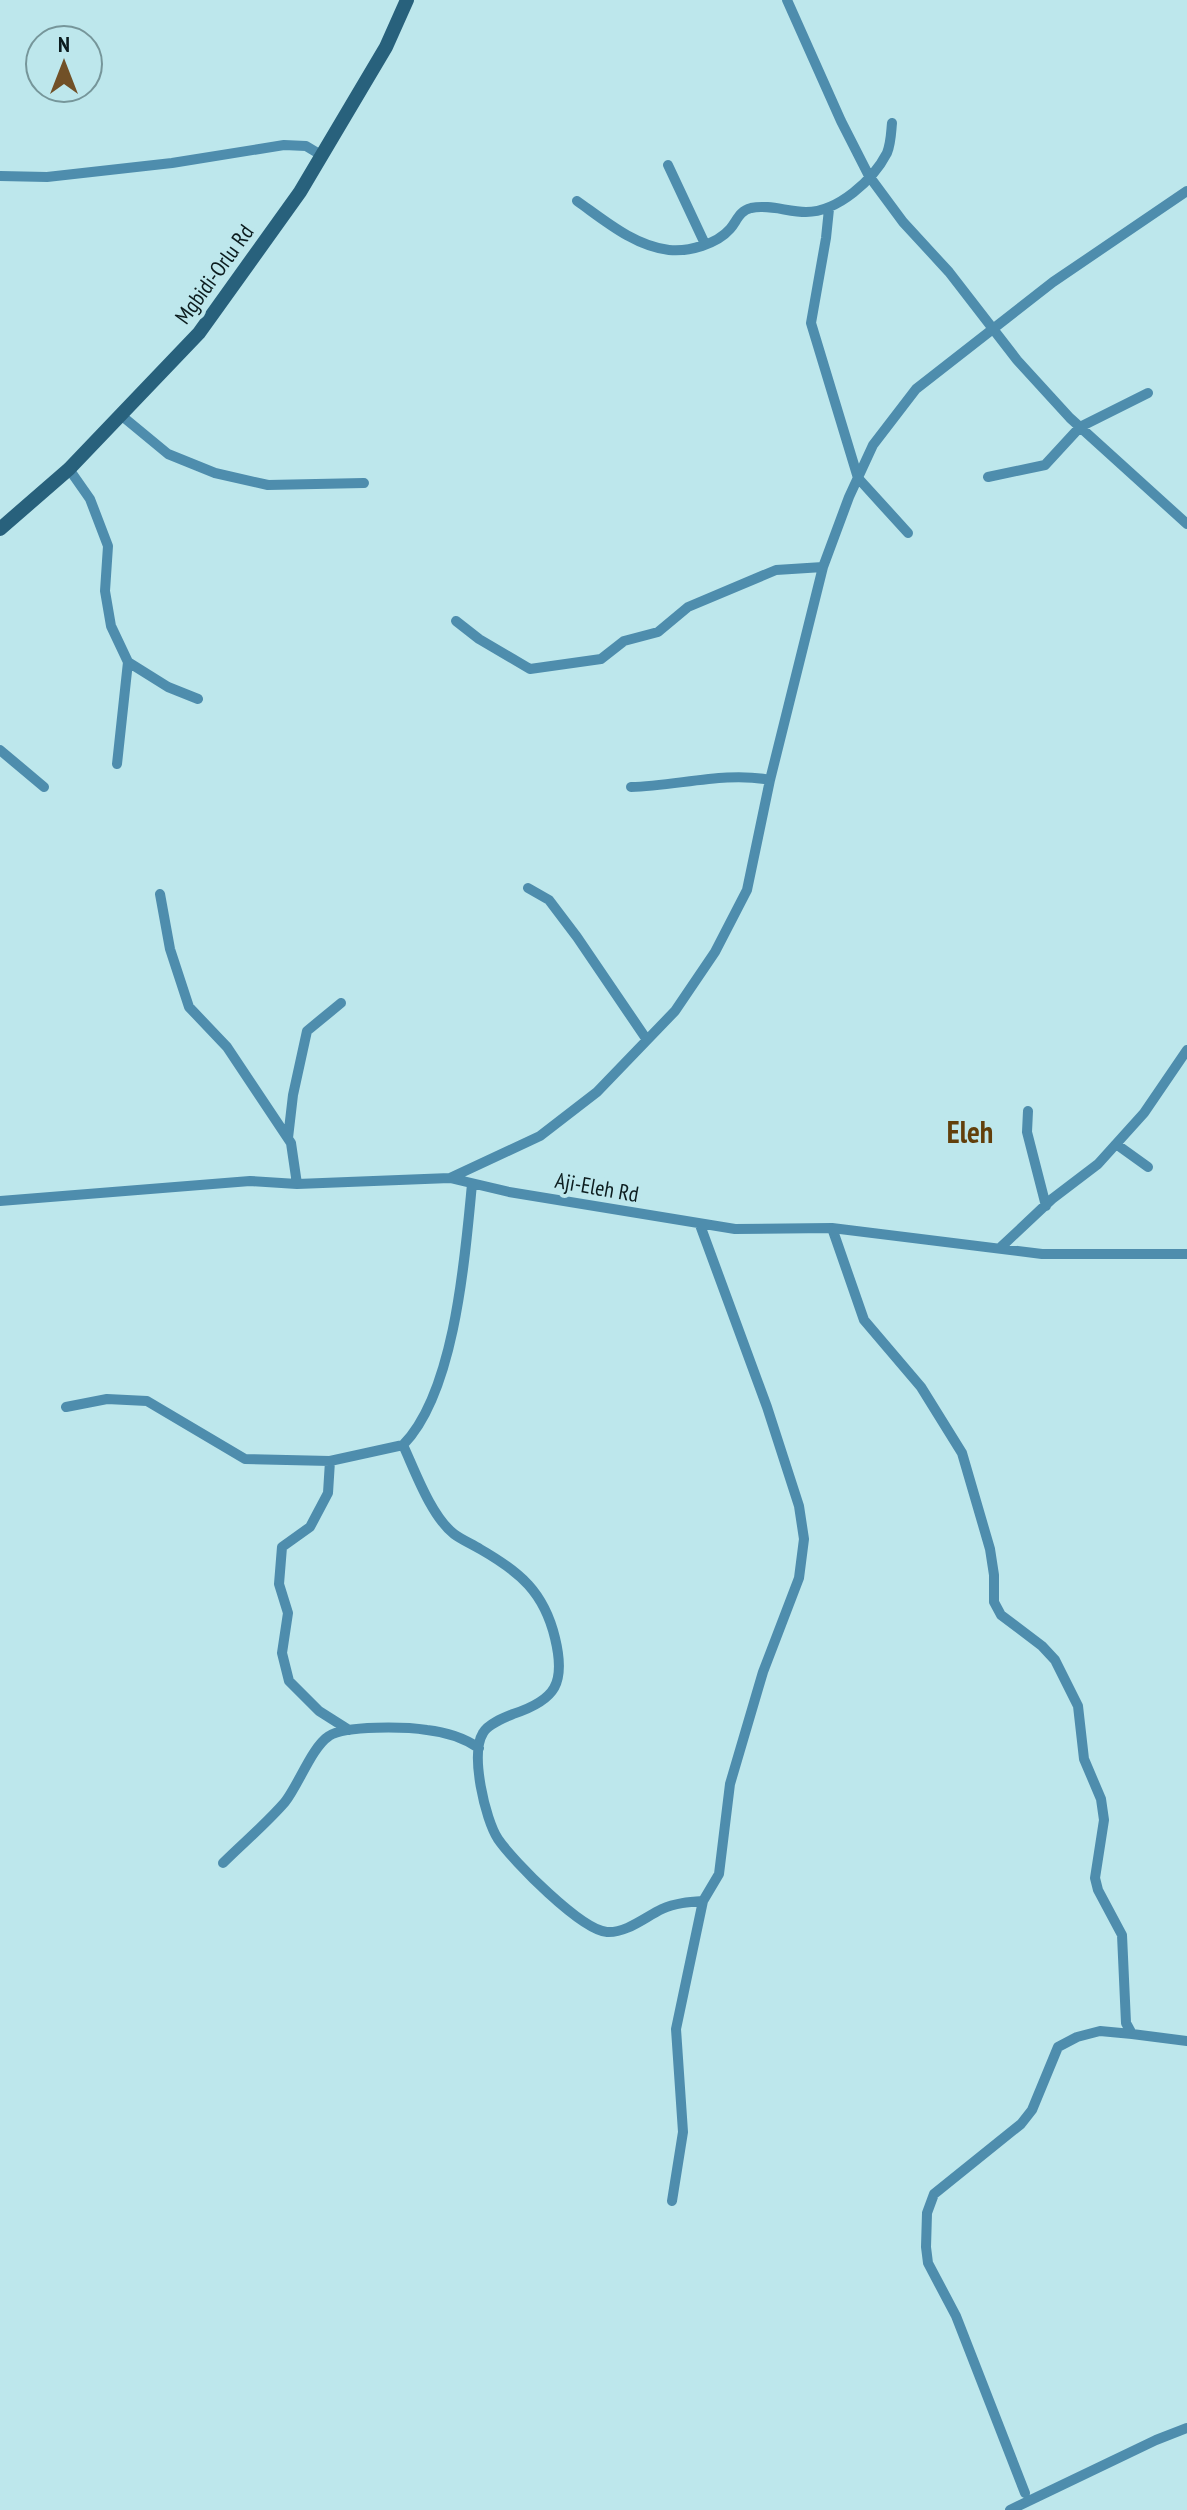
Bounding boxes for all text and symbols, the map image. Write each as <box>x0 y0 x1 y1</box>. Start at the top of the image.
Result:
north arrow <box>24 24 104 104</box>
text: N <box>58 30 70 58</box>
street label: Mgbidi-Orlu Rd <box>169 219 259 329</box>
district label: Eleh <box>947 1112 993 1151</box>
street label: Aji-Eleh Rd <box>553 1166 641 1208</box>

